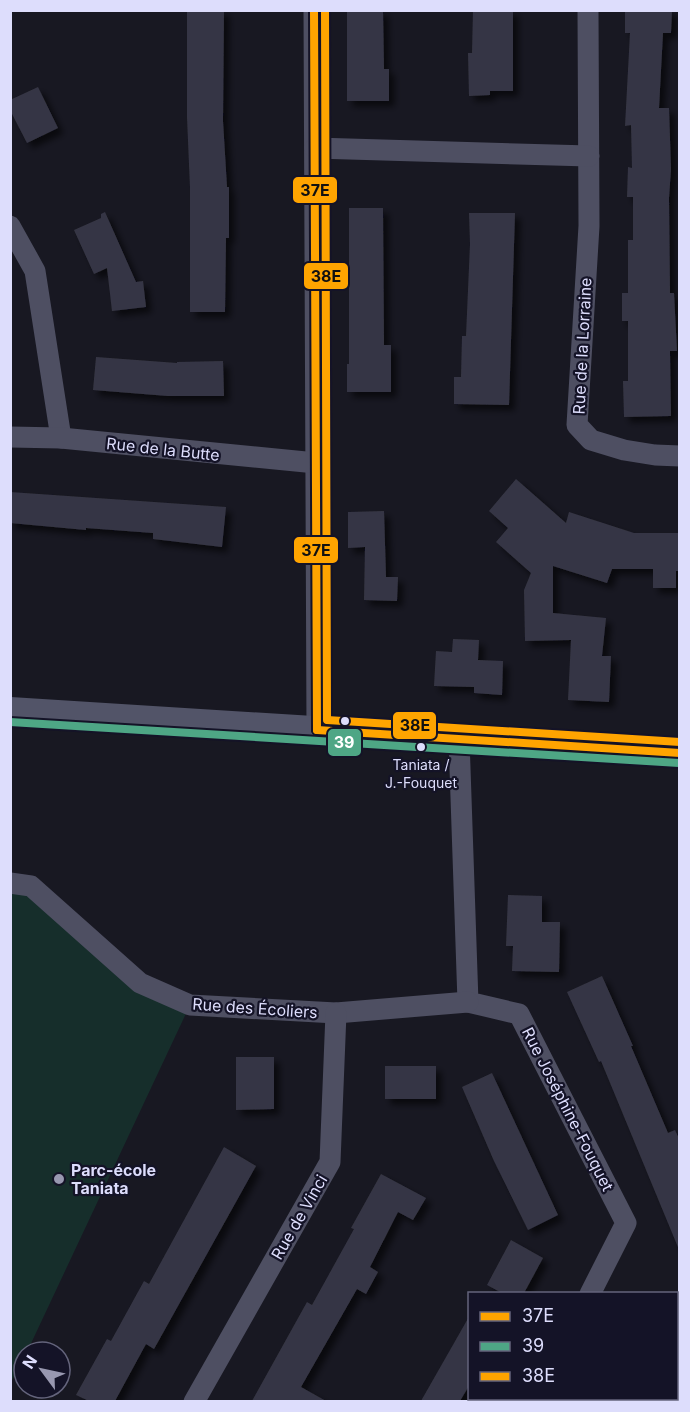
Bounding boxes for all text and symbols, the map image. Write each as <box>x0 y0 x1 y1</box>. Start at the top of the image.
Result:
line badge: 37E <box>292 176 338 204</box>
text: 37E <box>300 180 330 200</box>
line badge: 38E <box>303 262 349 290</box>
text: 38E <box>311 266 341 286</box>
street label: Rue de la Lorraine <box>568 277 596 415</box>
street label: Rue de la Butte <box>105 433 221 465</box>
line badge: 37E <box>293 536 339 564</box>
text: 37E <box>301 540 331 560</box>
line badge: 38E <box>392 711 437 740</box>
unlabelled marker <box>339 715 351 727</box>
text: 38E <box>400 715 430 735</box>
line badge: 39 <box>327 728 362 757</box>
text: 39 <box>334 732 354 752</box>
marker: Taniata / J.-Fouquet <box>415 741 427 753</box>
place label: Taniata / J.-Fouquet <box>385 756 457 791</box>
street label: Rue des Écoliers <box>192 994 318 1022</box>
street label: Rue Joséphine-Fouquet <box>518 1024 618 1194</box>
place label: Parc-école Taniata <box>71 1160 156 1198</box>
street label: Rue de Vinci <box>267 1171 331 1263</box>
marker: Parc-école Taniata <box>52 1172 66 1186</box>
legend <box>468 1292 678 1400</box>
text: 37E <box>522 1305 554 1326</box>
text: 39 <box>522 1335 544 1356</box>
north arrow <box>12 1340 72 1400</box>
text: N <box>18 1351 41 1372</box>
text: 38E <box>522 1365 555 1386</box>

